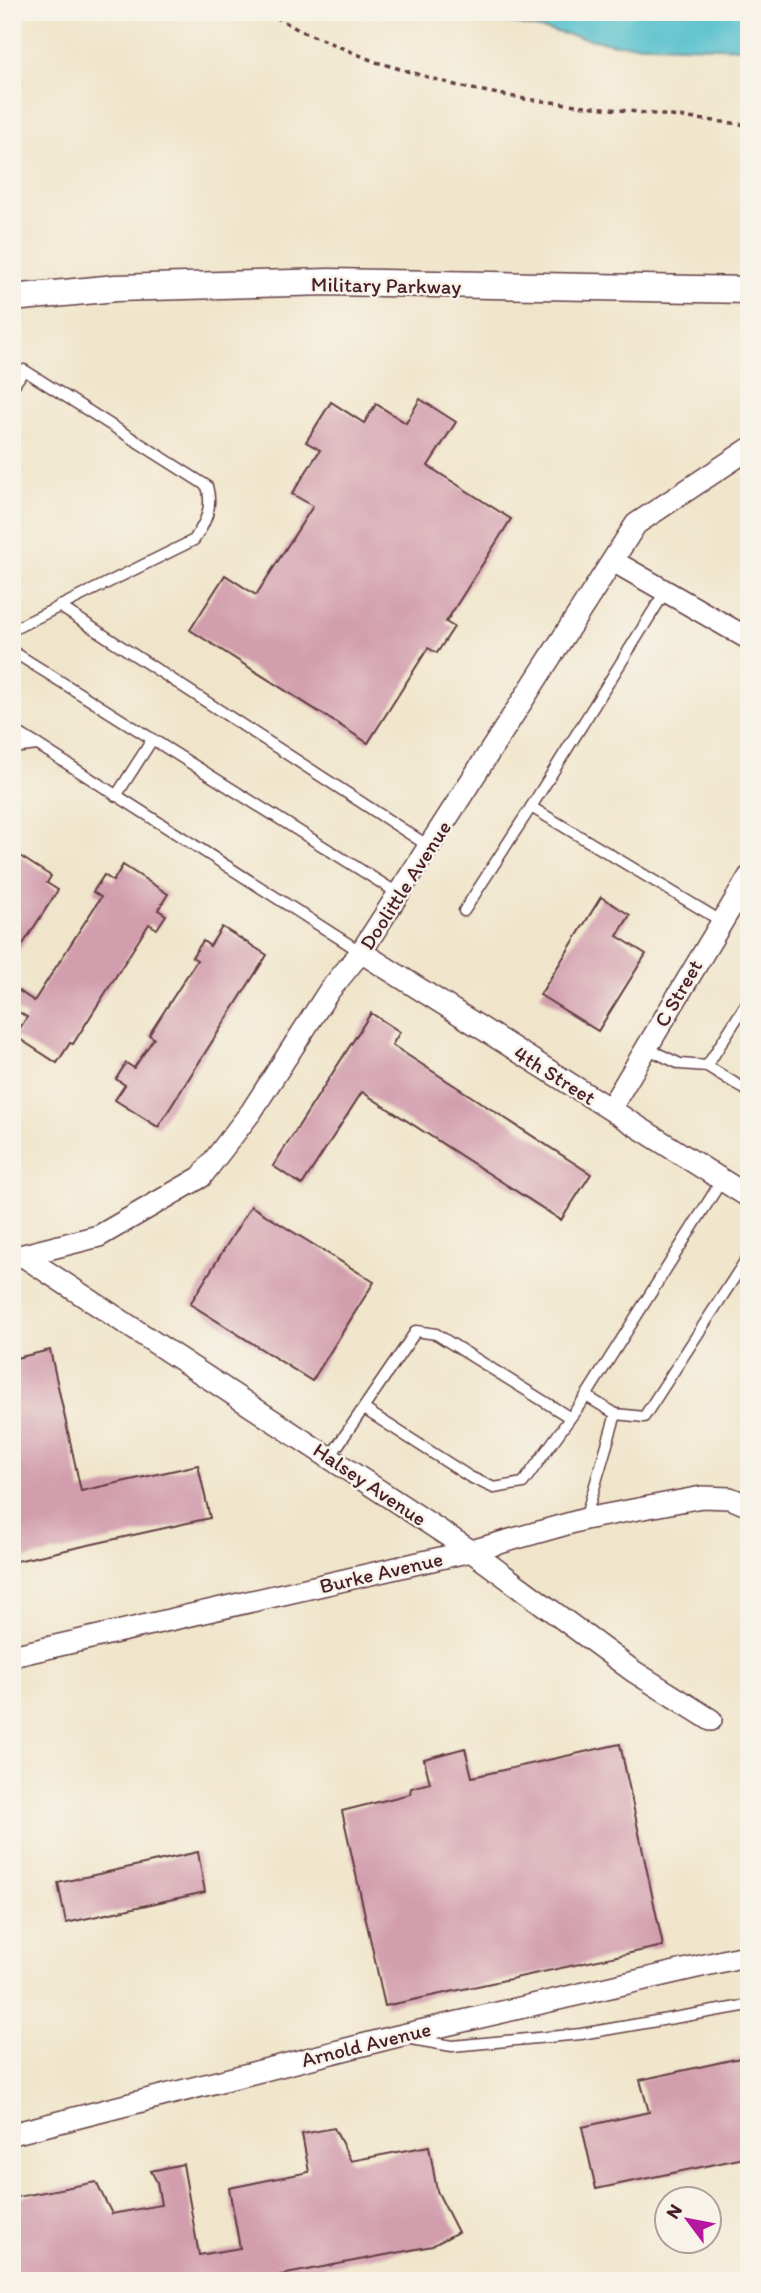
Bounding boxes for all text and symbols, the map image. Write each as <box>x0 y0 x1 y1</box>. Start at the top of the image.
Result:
street label: Military Parkway <box>311 271 462 299</box>
street label: Doolittle Avenue <box>354 816 456 954</box>
street label: C Street <box>649 955 707 1031</box>
street label: 4th Street <box>509 1040 601 1110</box>
street label: Halsey Avenue <box>309 1437 431 1531</box>
street label: Burke Avenue <box>317 1546 445 1598</box>
street label: Arnold Avenue <box>299 2016 433 2072</box>
north arrow <box>652 2184 722 2254</box>
text: N <box>661 2200 687 2223</box>

